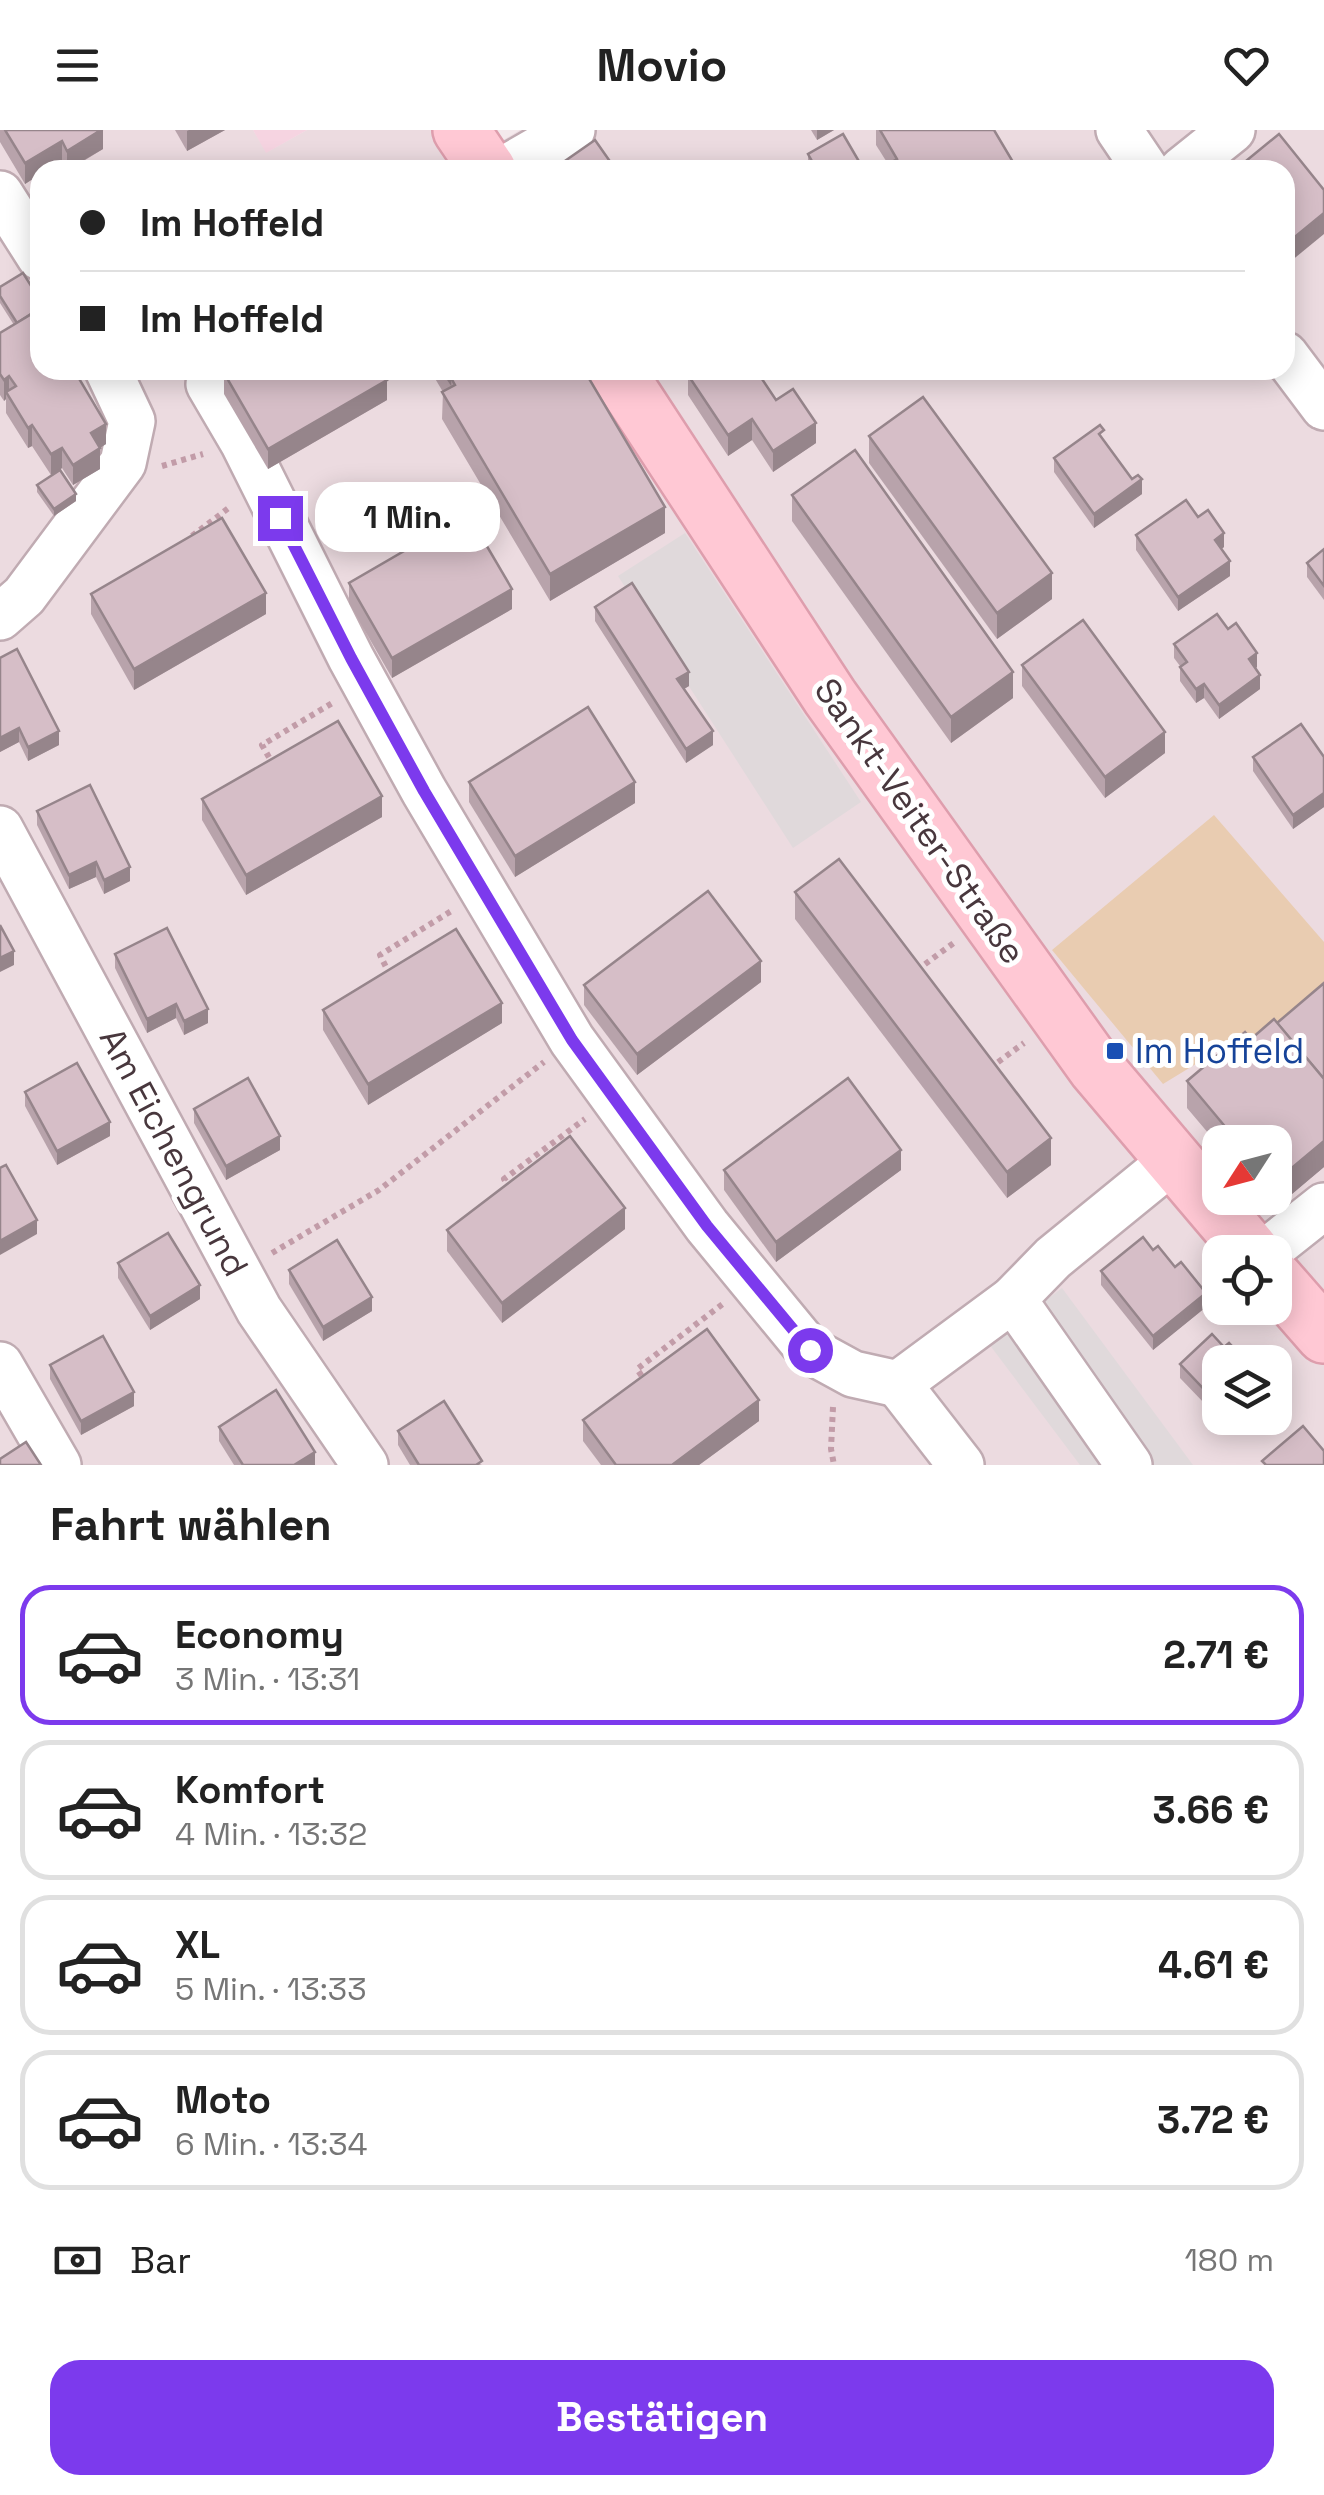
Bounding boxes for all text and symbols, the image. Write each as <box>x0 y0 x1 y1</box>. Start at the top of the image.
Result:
text: Movio <box>597 37 727 94</box>
icon: menu <box>50 38 105 93</box>
icon: heart <box>1219 38 1274 93</box>
text: Im Hoffeld <box>140 199 324 247</box>
text: Im Hoffeld <box>140 295 324 343</box>
callout: 1 Min. <box>315 483 500 553</box>
route end <box>258 496 303 541</box>
text: 1 Min. <box>363 497 452 537</box>
street label: Sankt-Veiter-Straße <box>805 670 1035 972</box>
street label: Am Eichengrund <box>90 1020 258 1284</box>
place label: Im Hoffeld <box>1135 1029 1304 1073</box>
marker: Im Hoffeld <box>1104 1040 1126 1062</box>
north arrow <box>1202 1125 1292 1215</box>
map controls <box>1202 1125 1292 1435</box>
button: locate <box>1202 1235 1292 1325</box>
route start <box>788 1328 833 1373</box>
button: layers <box>1202 1345 1292 1435</box>
text: Fahrt wählen <box>50 1496 332 1553</box>
icon: car <box>55 1610 145 1700</box>
text: Economy <box>175 1611 344 1659</box>
text: 2.71 € <box>1163 1631 1269 1679</box>
text: 3 Min. · 13:31 <box>175 1659 360 1699</box>
icon: car <box>55 1765 145 1855</box>
text: Komfort <box>175 1766 325 1814</box>
text: 3.66 € <box>1153 1786 1269 1834</box>
text: 4 Min. · 13:32 <box>175 1814 367 1854</box>
icon: car <box>55 1920 145 2010</box>
text: XL <box>175 1921 220 1969</box>
text: 4.61 € <box>1158 1941 1269 1989</box>
text: 5 Min. · 13:33 <box>175 1969 366 2009</box>
icon: car <box>55 2075 145 2165</box>
text: Moto <box>175 2076 271 2124</box>
text: 3.72 € <box>1157 2096 1269 2144</box>
text: 6 Min. · 13:34 <box>175 2124 368 2164</box>
icon: cash <box>50 2233 105 2288</box>
text: Bar <box>130 2236 191 2284</box>
text: 180 m <box>1184 2240 1274 2280</box>
button: Bestätigen <box>50 2360 1274 2475</box>

